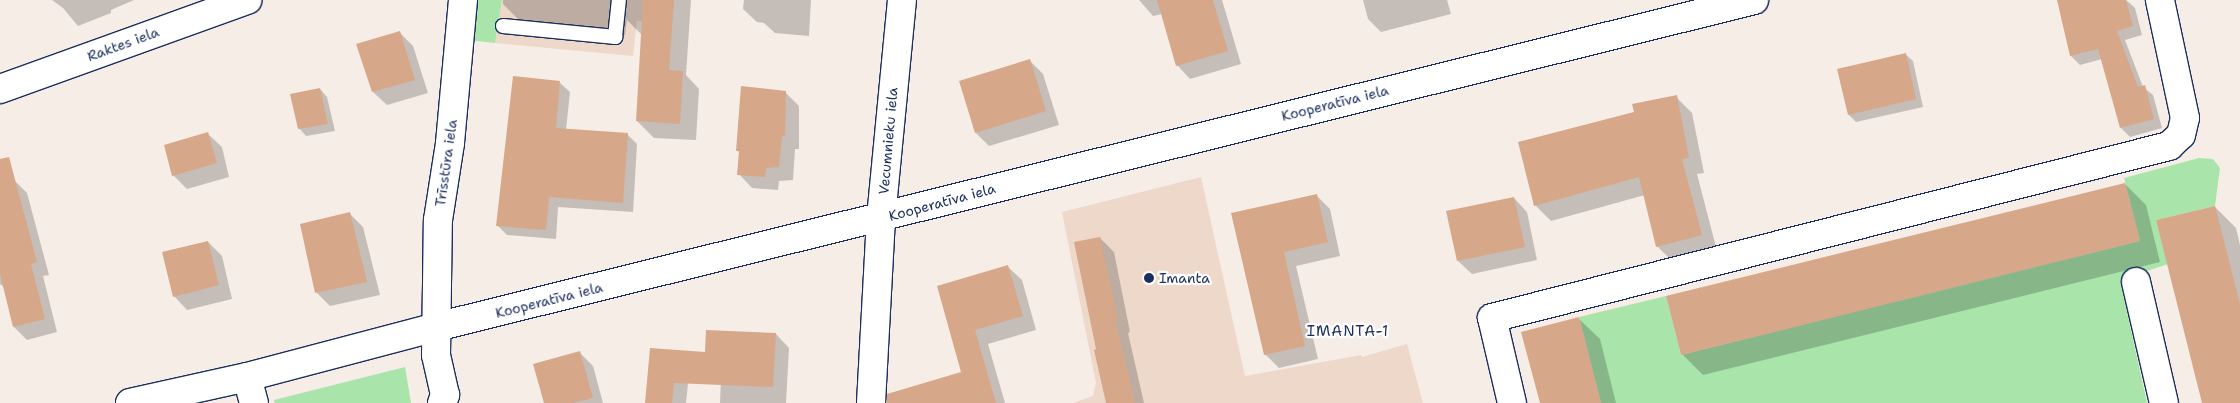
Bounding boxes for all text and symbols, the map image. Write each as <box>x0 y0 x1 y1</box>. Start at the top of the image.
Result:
street label: Raktes iela <box>85 23 161 65</box>
street label: Kooperatīva iela <box>1280 82 1390 124</box>
street label: Vecumnieku iela <box>875 87 901 195</box>
street label: Trīsstūra iela <box>432 118 460 208</box>
street label: Kooperatīva iela <box>887 180 997 224</box>
place label: Imanta <box>1159 270 1210 286</box>
marker: Imanta <box>1143 272 1155 284</box>
street label: Kooperatīva iela <box>494 279 604 321</box>
district label: IMANTA-1 <box>1306 323 1390 341</box>

